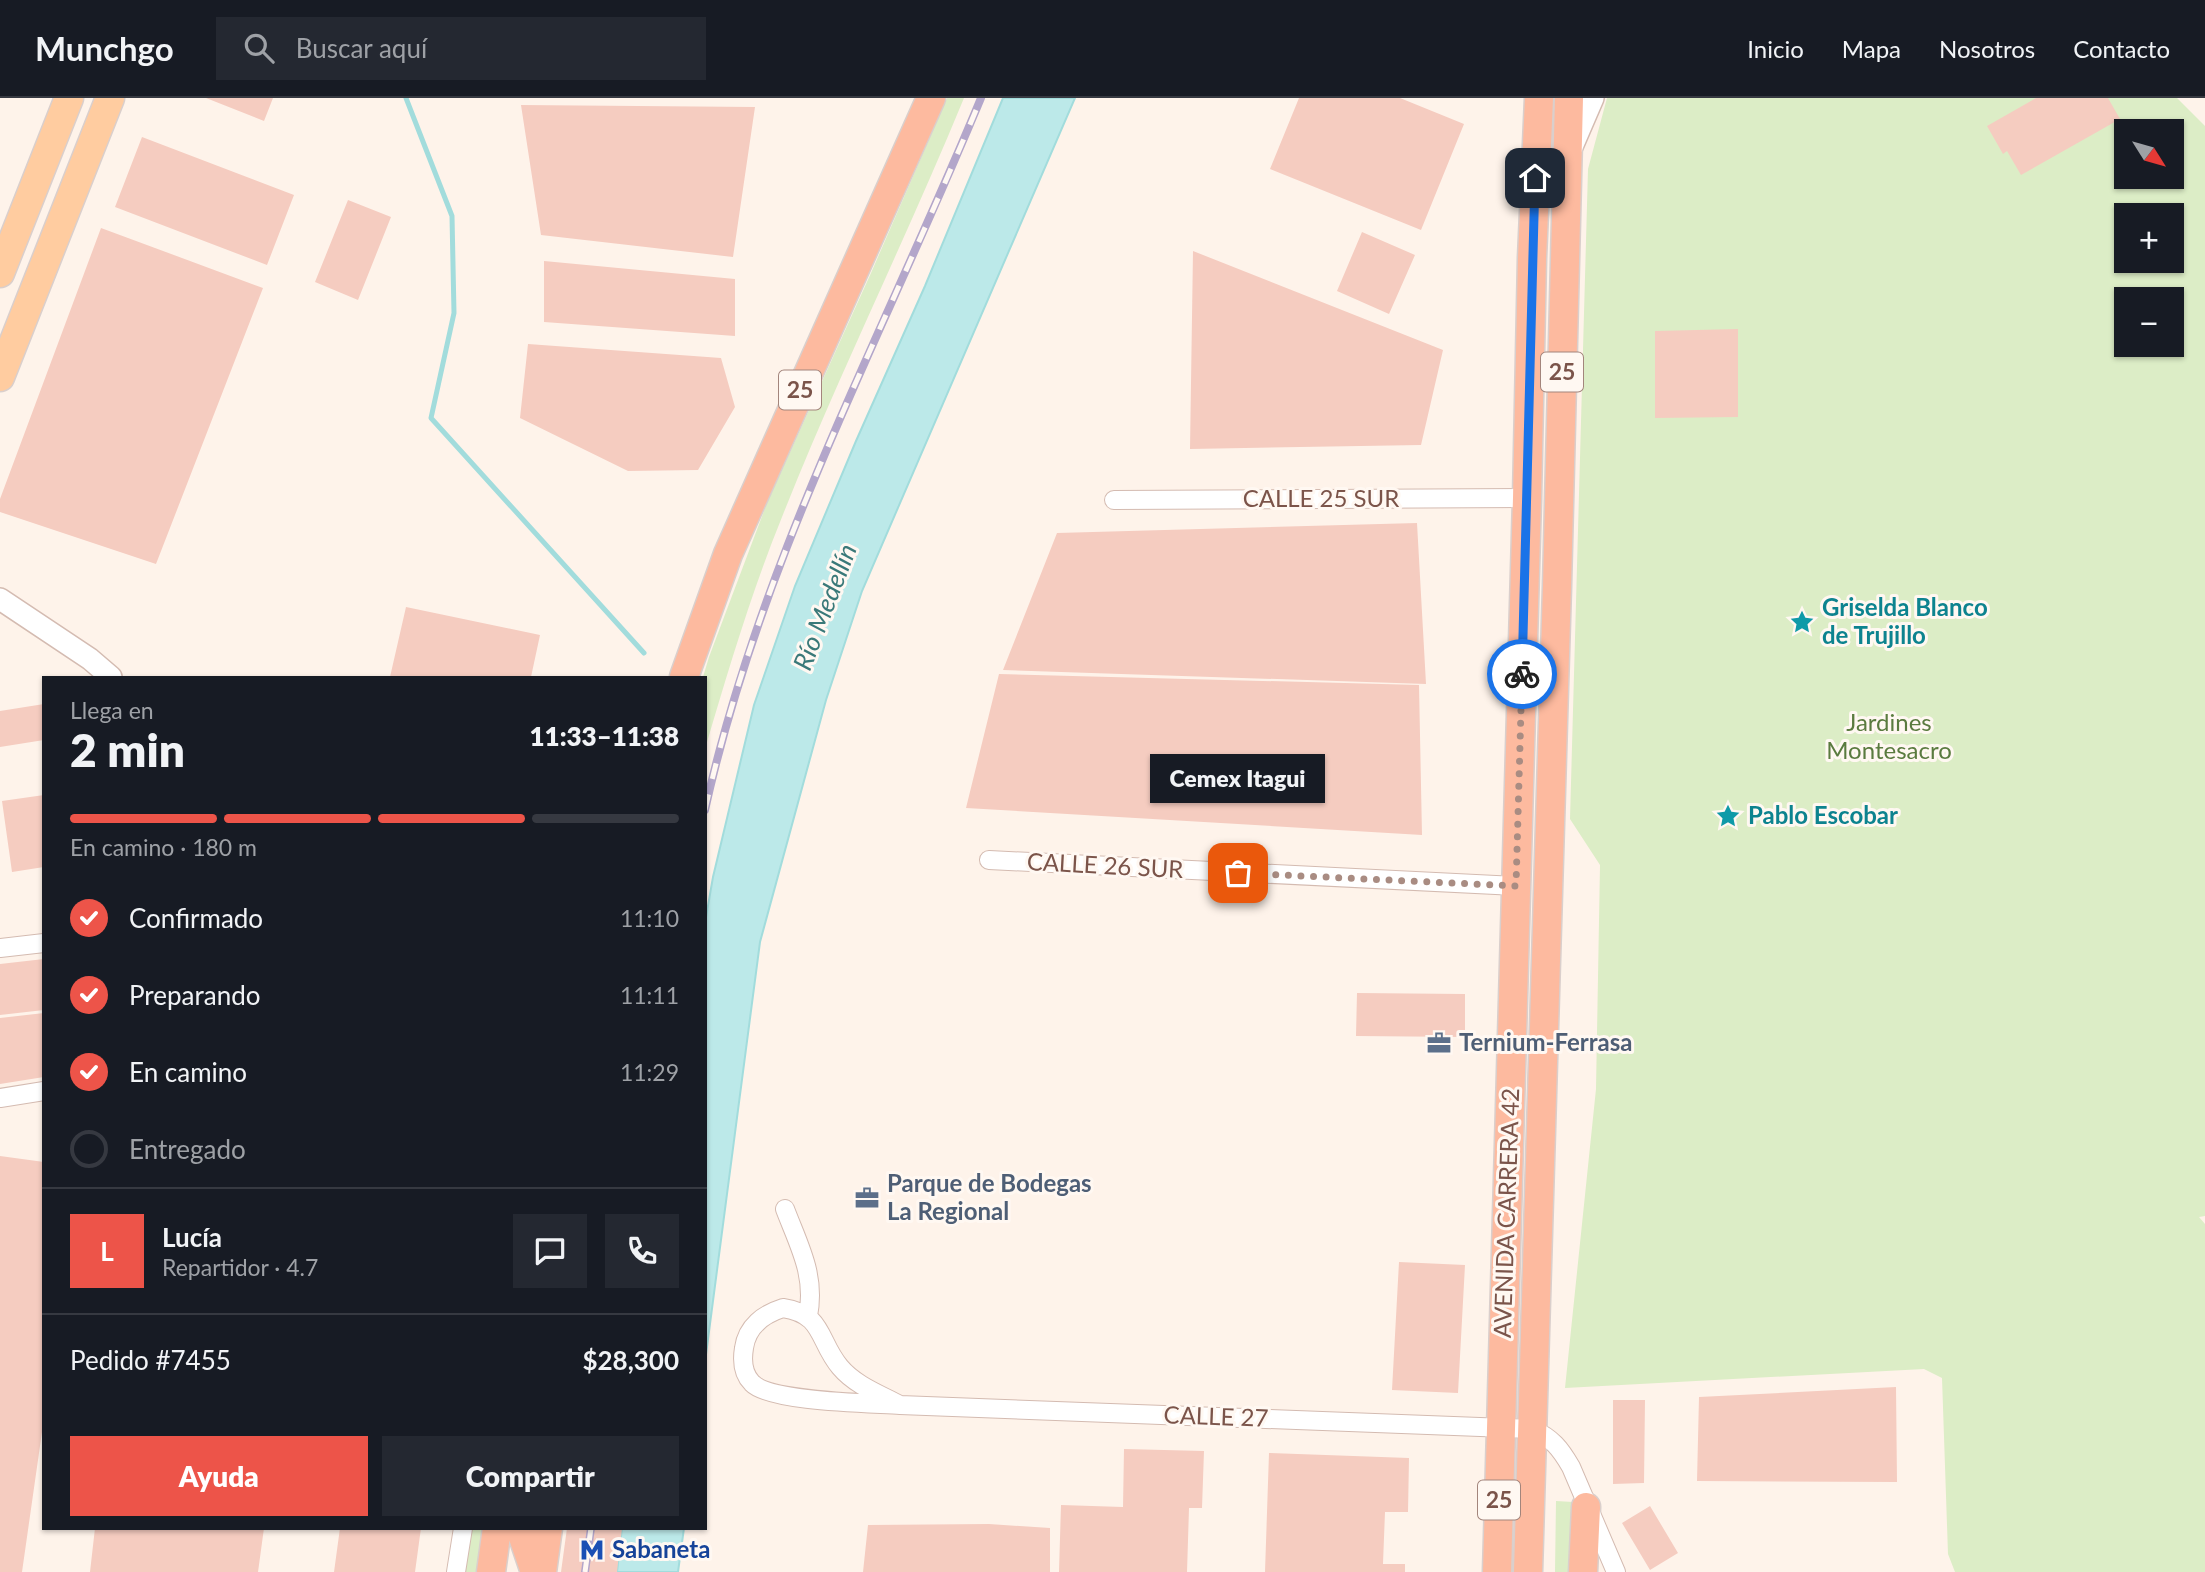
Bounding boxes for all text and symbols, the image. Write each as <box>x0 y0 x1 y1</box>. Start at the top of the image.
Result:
search box <box>216 17 706 80</box>
text: Munchgo <box>35 28 174 68</box>
icon: search <box>240 29 278 67</box>
text: Buscar aquí <box>296 32 427 64</box>
text: Inicio <box>1747 34 1804 63</box>
text: Mapa <box>1842 34 1901 63</box>
text: Nosotros <box>1939 34 2035 63</box>
text: Contacto <box>2073 34 2170 63</box>
north arrow <box>2114 119 2184 189</box>
map controls <box>2114 119 2184 357</box>
pin <box>1505 148 1565 208</box>
icon: home <box>1516 159 1554 197</box>
button: + <box>2114 203 2184 273</box>
button: − <box>2114 287 2184 357</box>
road number: 25 <box>1541 353 1583 392</box>
road number: 25 <box>779 370 821 410</box>
street label: CALLE 25 SUR <box>1243 483 1399 512</box>
water label: Río Medellín <box>785 539 863 674</box>
place label: Griselda Blanco de Trujillo <box>1822 592 1988 649</box>
place icon: Griselda Blanco de Trujillo <box>1788 608 1816 636</box>
courier <box>1487 639 1557 709</box>
icon: bike <box>1503 655 1541 693</box>
text: Llega en <box>70 696 154 724</box>
park label: Jardines Montesacro <box>1826 707 1952 764</box>
text: 11:33–11:38 <box>529 720 679 752</box>
text: 2 min <box>70 722 185 777</box>
callout: Cemex Itagui <box>1150 754 1326 803</box>
text: Cemex Itagui <box>1170 764 1305 792</box>
place label: Pablo Escobar <box>1748 800 1898 829</box>
place icon: Pablo Escobar <box>1714 802 1742 830</box>
text: En camino · 180 m <box>70 833 257 861</box>
pin <box>1208 843 1268 903</box>
street label: CALLE 26 SUR <box>1026 846 1184 883</box>
icon: bag <box>1219 854 1257 892</box>
icon: check <box>70 899 108 937</box>
text: Confirmado <box>129 902 263 934</box>
text: 11:10 <box>620 904 679 932</box>
icon: check <box>70 976 108 1014</box>
text: Preparando <box>129 979 261 1011</box>
text: 11:11 <box>620 981 679 1009</box>
place label: Ternium-Ferrasa <box>1459 1027 1632 1056</box>
office icon: Ternium-Ferrasa <box>1425 1029 1453 1057</box>
icon: check <box>70 1053 108 1091</box>
text: En camino <box>129 1056 247 1088</box>
text: 11:29 <box>620 1058 679 1086</box>
street label: AVENIDA CARRERA 42 <box>1487 1087 1524 1338</box>
text: Entregado <box>129 1133 246 1165</box>
place label: Parque de Bodegas La Regional <box>887 1168 1092 1225</box>
office icon: Parque de Bodegas La Regional <box>853 1184 881 1212</box>
button: chat <box>513 1214 587 1288</box>
button: phone <box>605 1214 679 1288</box>
text: Lucía <box>162 1221 222 1253</box>
text: L <box>100 1235 114 1267</box>
text: Repartidor · 4.7 <box>162 1253 318 1281</box>
text: Pedido #7455 <box>70 1344 231 1376</box>
text: $28,300 <box>582 1344 679 1376</box>
street label: CALLE 27 <box>1163 1399 1269 1432</box>
button: Ayuda <box>70 1436 368 1516</box>
button: Compartir <box>382 1436 679 1516</box>
road number: 25 <box>1478 1480 1520 1520</box>
place label: Sabaneta <box>612 1534 710 1563</box>
metro station icon: Sabaneta <box>578 1536 606 1564</box>

